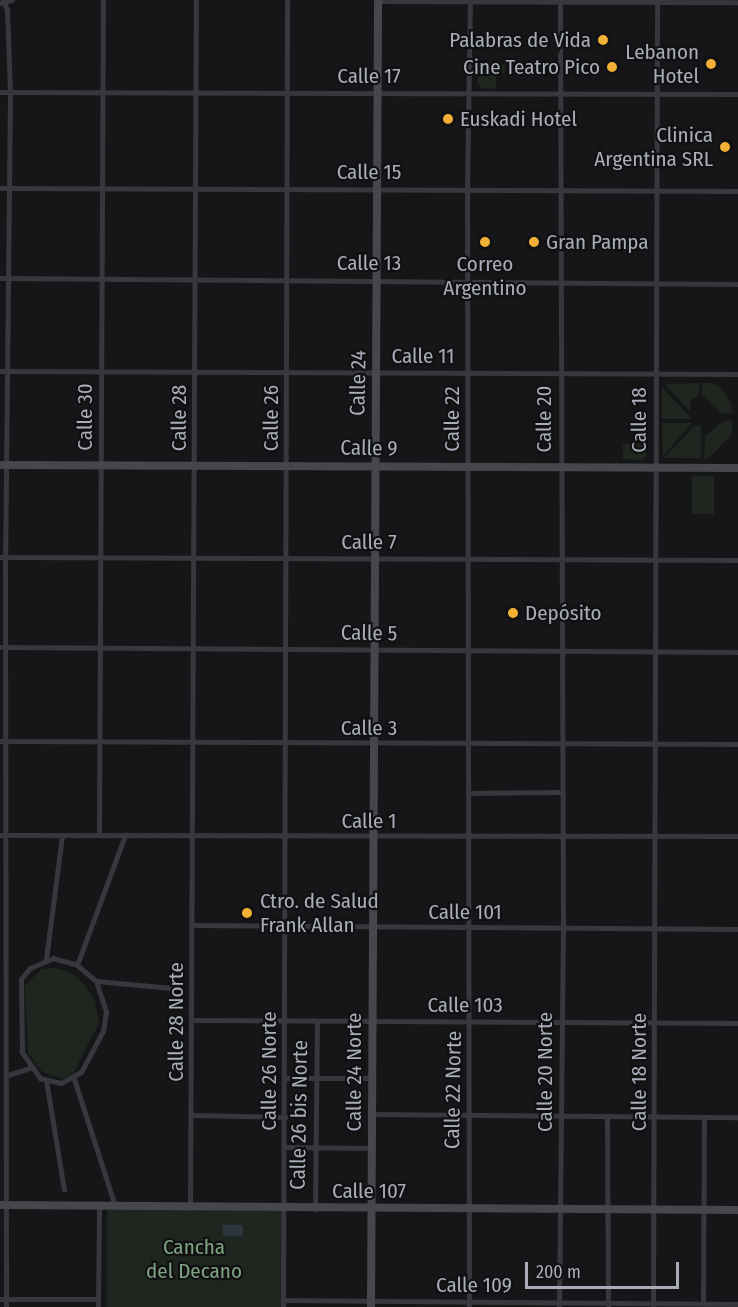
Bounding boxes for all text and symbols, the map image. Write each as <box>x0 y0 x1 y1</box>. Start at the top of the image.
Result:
place label: Palabras de Vida <box>449 27 591 53</box>
marker: Palabras de Vida <box>596 33 610 47</box>
place label: Lebanon Hotel <box>625 39 699 89</box>
place label: Cine Teatro Pico <box>463 54 600 80</box>
marker: Lebanon Hotel <box>704 57 718 71</box>
marker: Cine Teatro Pico <box>605 60 619 74</box>
street label: Calle 17 <box>337 63 401 89</box>
place label: Euskadi Hotel <box>460 106 577 132</box>
marker: Euskadi Hotel <box>441 112 455 126</box>
place label: Clinica Argentina SRL <box>594 122 713 172</box>
marker: Clinica Argentina SRL <box>718 140 732 154</box>
street label: Calle 15 <box>337 159 401 185</box>
place label: Gran Pampa <box>546 229 649 255</box>
marker: Correo Argentino <box>478 235 492 249</box>
marker: Gran Pampa <box>527 235 541 249</box>
street label: Calle 13 <box>337 250 401 276</box>
place label: Correo Argentino <box>443 251 527 301</box>
street label: Calle 11 <box>392 343 454 369</box>
street label: Calle 24 <box>345 350 371 416</box>
street label: Calle 30 <box>72 383 98 451</box>
street label: Calle 28 <box>166 385 192 451</box>
street label: Calle 26 <box>258 385 284 451</box>
street label: Calle 20 <box>531 385 557 453</box>
street label: Calle 22 <box>439 386 465 452</box>
street label: Calle 18 <box>626 387 652 453</box>
street label: Calle 9 <box>340 435 398 461</box>
street label: Calle 7 <box>341 529 397 555</box>
place label: Depósito <box>525 600 602 626</box>
marker: Depósito <box>506 606 520 620</box>
street label: Calle 5 <box>341 620 397 646</box>
street label: Calle 3 <box>341 715 397 741</box>
street label: Calle 1 <box>341 808 397 834</box>
place label: Ctro. de Salud Frank Allan <box>260 888 379 938</box>
street label: Calle 101 <box>428 899 502 925</box>
marker: Ctro. de Salud Frank Allan <box>238 904 256 922</box>
street label: Calle 28 Norte <box>163 962 189 1082</box>
street label: Calle 103 <box>427 992 503 1018</box>
street label: Calle 26 Norte <box>256 1011 282 1131</box>
street label: Calle 20 Norte <box>532 1012 558 1132</box>
street label: Calle 24 Norte <box>341 1013 367 1131</box>
street label: Calle 18 Norte <box>626 1013 652 1131</box>
street label: Calle 22 Norte <box>439 1031 467 1149</box>
street label: Calle 26 bis Norte <box>285 1040 313 1190</box>
street label: Calle 107 <box>332 1178 406 1204</box>
park label: Cancha del Decano <box>146 1234 242 1284</box>
scale bar <box>528 1250 682 1288</box>
text: 200 m <box>536 1261 581 1283</box>
street label: Calle 109 <box>436 1272 512 1298</box>

